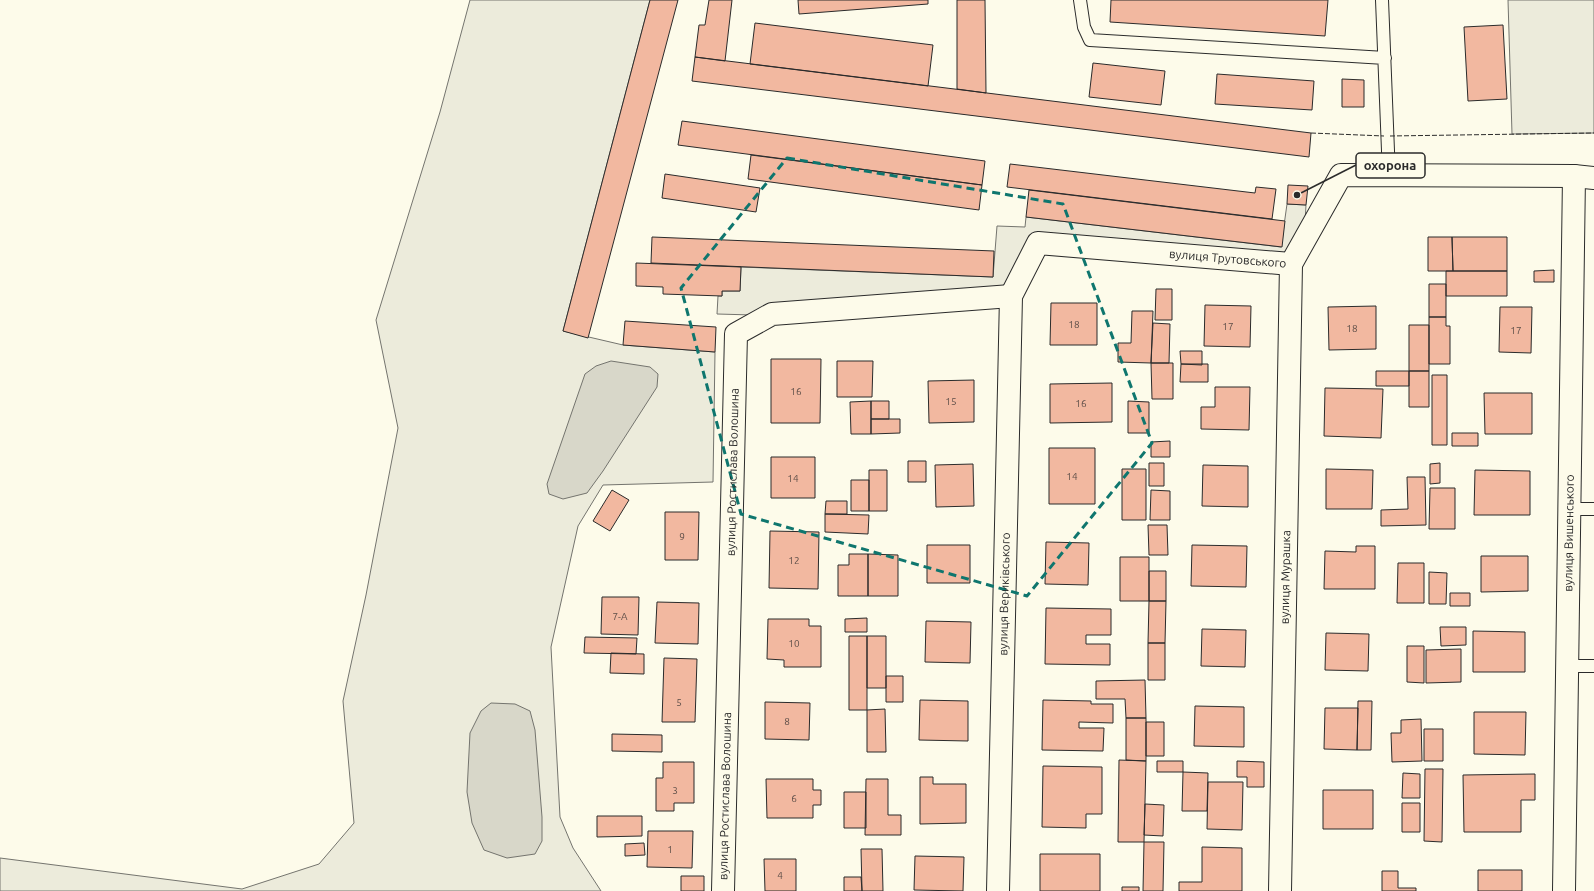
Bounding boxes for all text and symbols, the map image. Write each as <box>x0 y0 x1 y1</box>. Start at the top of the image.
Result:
callout: охорона <box>1356 153 1425 178</box>
text: охорона <box>1364 158 1416 172</box>
street label: вулиця Трутовського <box>1169 247 1287 270</box>
house number: 18 <box>1068 319 1080 330</box>
house number: 17 <box>1222 321 1234 332</box>
house number: 18 <box>1346 323 1358 334</box>
house number: 17 <box>1510 325 1522 336</box>
house number: 16 <box>790 386 802 397</box>
street label: вулиця Ростислава Волошина <box>724 388 741 556</box>
house number: 15 <box>945 396 957 407</box>
house number: 16 <box>1075 398 1087 409</box>
house number: 14 <box>1066 471 1078 482</box>
house number: 14 <box>787 473 799 484</box>
street label: вулиця Вишенського <box>1561 474 1576 592</box>
street label: вулиця Мурашка <box>1278 530 1292 624</box>
house number: 9 <box>679 531 685 542</box>
street label: вулиця Вериківського <box>996 532 1012 656</box>
house number: 12 <box>788 555 800 566</box>
house number: 7-А <box>612 611 628 622</box>
house number: 10 <box>788 638 800 649</box>
house number: 5 <box>676 697 682 708</box>
street label: вулиця Ростислава Волошина <box>716 712 733 880</box>
house number: 8 <box>784 716 790 727</box>
house number: 3 <box>672 785 678 796</box>
house number: 6 <box>791 793 797 804</box>
house number: 1 <box>667 844 673 855</box>
house number: 4 <box>777 870 783 881</box>

